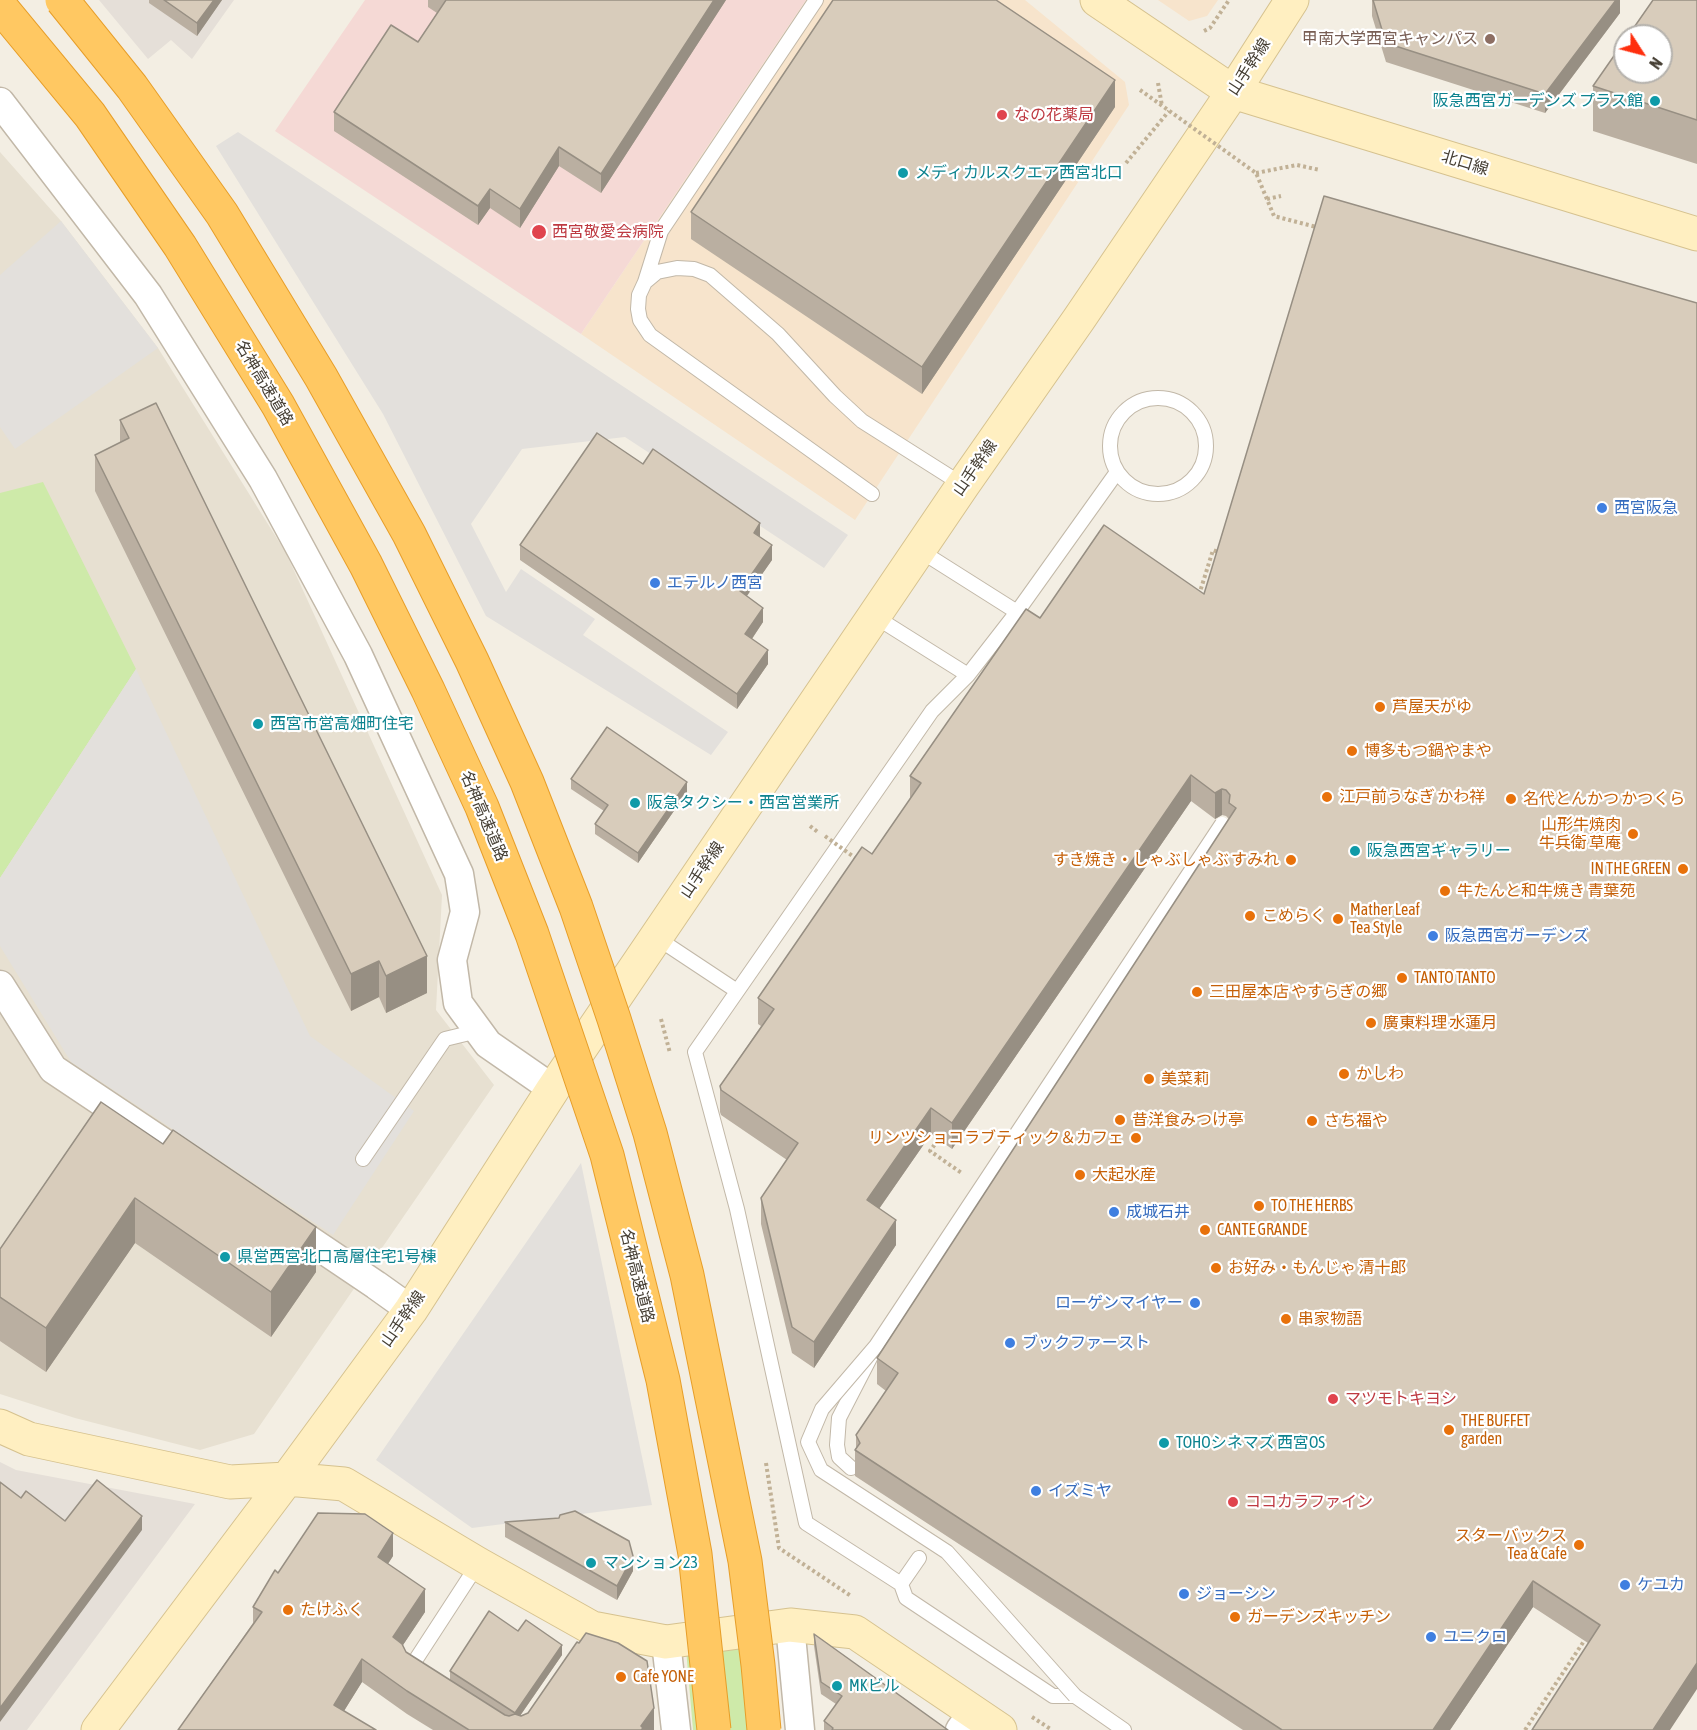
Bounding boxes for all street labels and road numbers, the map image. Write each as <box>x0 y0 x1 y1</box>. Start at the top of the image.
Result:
street label: 山手幹線 <box>1224 35 1274 99</box>
street label: 北口線 <box>1439 147 1491 179</box>
street label: 名神高速道路 <box>231 337 297 429</box>
street label: 山手幹線 <box>949 436 1001 500</box>
street label: 名神高速道路 <box>456 768 512 864</box>
street label: 山手幹線 <box>676 838 728 902</box>
street label: 名神高速道路 <box>616 1227 658 1325</box>
street label: 山手幹線 <box>377 1287 429 1351</box>

